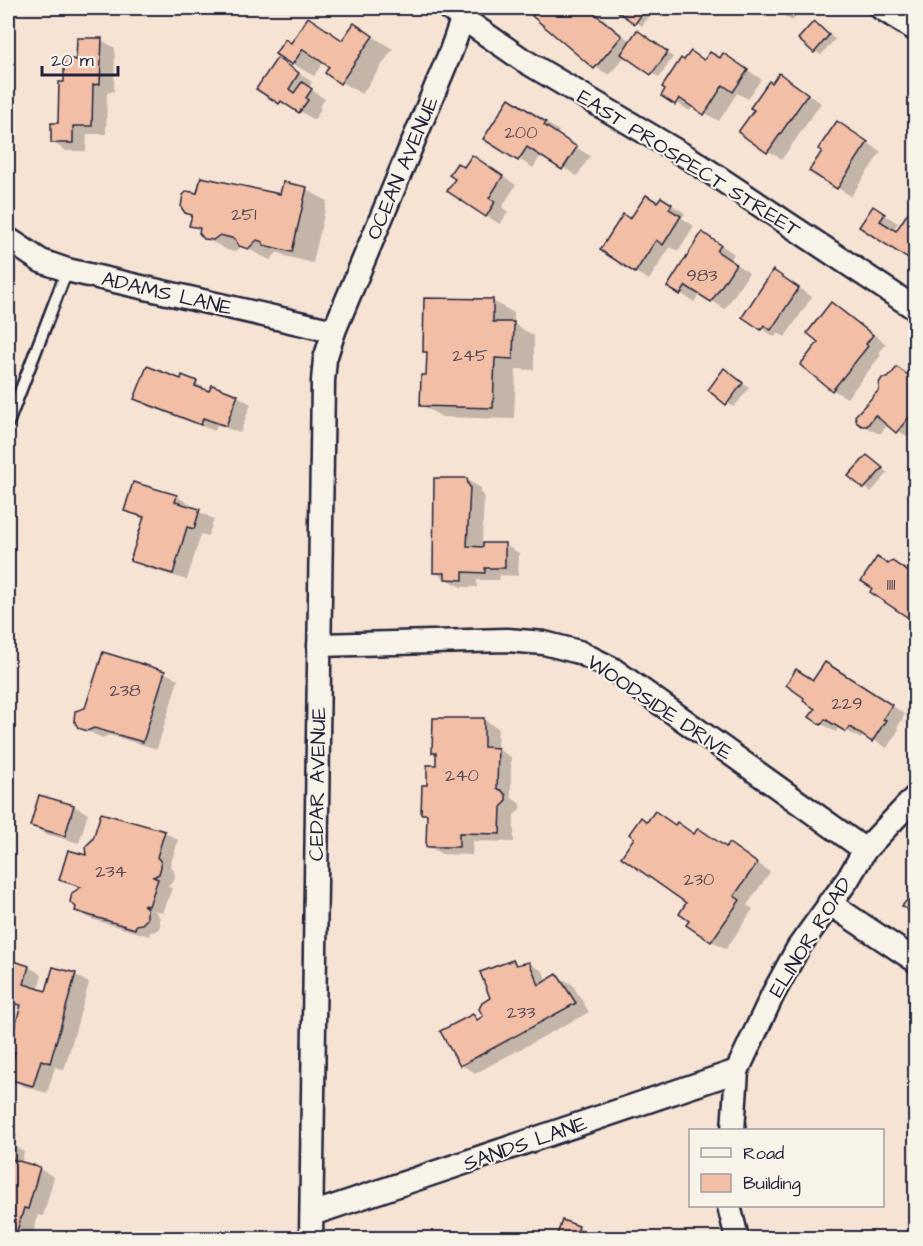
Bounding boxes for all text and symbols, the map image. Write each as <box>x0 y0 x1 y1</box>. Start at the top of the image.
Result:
scale bar <box>42 39 118 77</box>
text: 20 m <box>51 48 94 73</box>
street label: EAST PROSPECT STREET <box>571 83 807 245</box>
street label: OCEAN AVENUE <box>359 92 446 244</box>
house number: 200 <box>504 120 538 145</box>
house number: 251 <box>231 202 257 227</box>
house number: 983 <box>686 263 718 288</box>
street label: ADAMS LANE <box>99 264 236 323</box>
house number: 245 <box>452 343 488 368</box>
house number: 1111 <box>886 572 896 597</box>
street label: WOODSIDE DRIVE <box>581 648 739 767</box>
house number: 238 <box>109 678 141 703</box>
house number: 229 <box>832 691 862 716</box>
street label: CEDAR AVENUE <box>302 706 333 861</box>
house number: 240 <box>445 763 479 788</box>
house number: 234 <box>95 859 127 884</box>
house number: 230 <box>684 867 714 892</box>
street label: ELINOR ROAD <box>762 871 859 1003</box>
house number: 233 <box>507 1000 535 1025</box>
street label: SANDS LANE <box>459 1109 592 1178</box>
legend <box>689 1129 884 1207</box>
text: Road <box>743 1141 784 1166</box>
text: Building <box>743 1171 801 1197</box>

